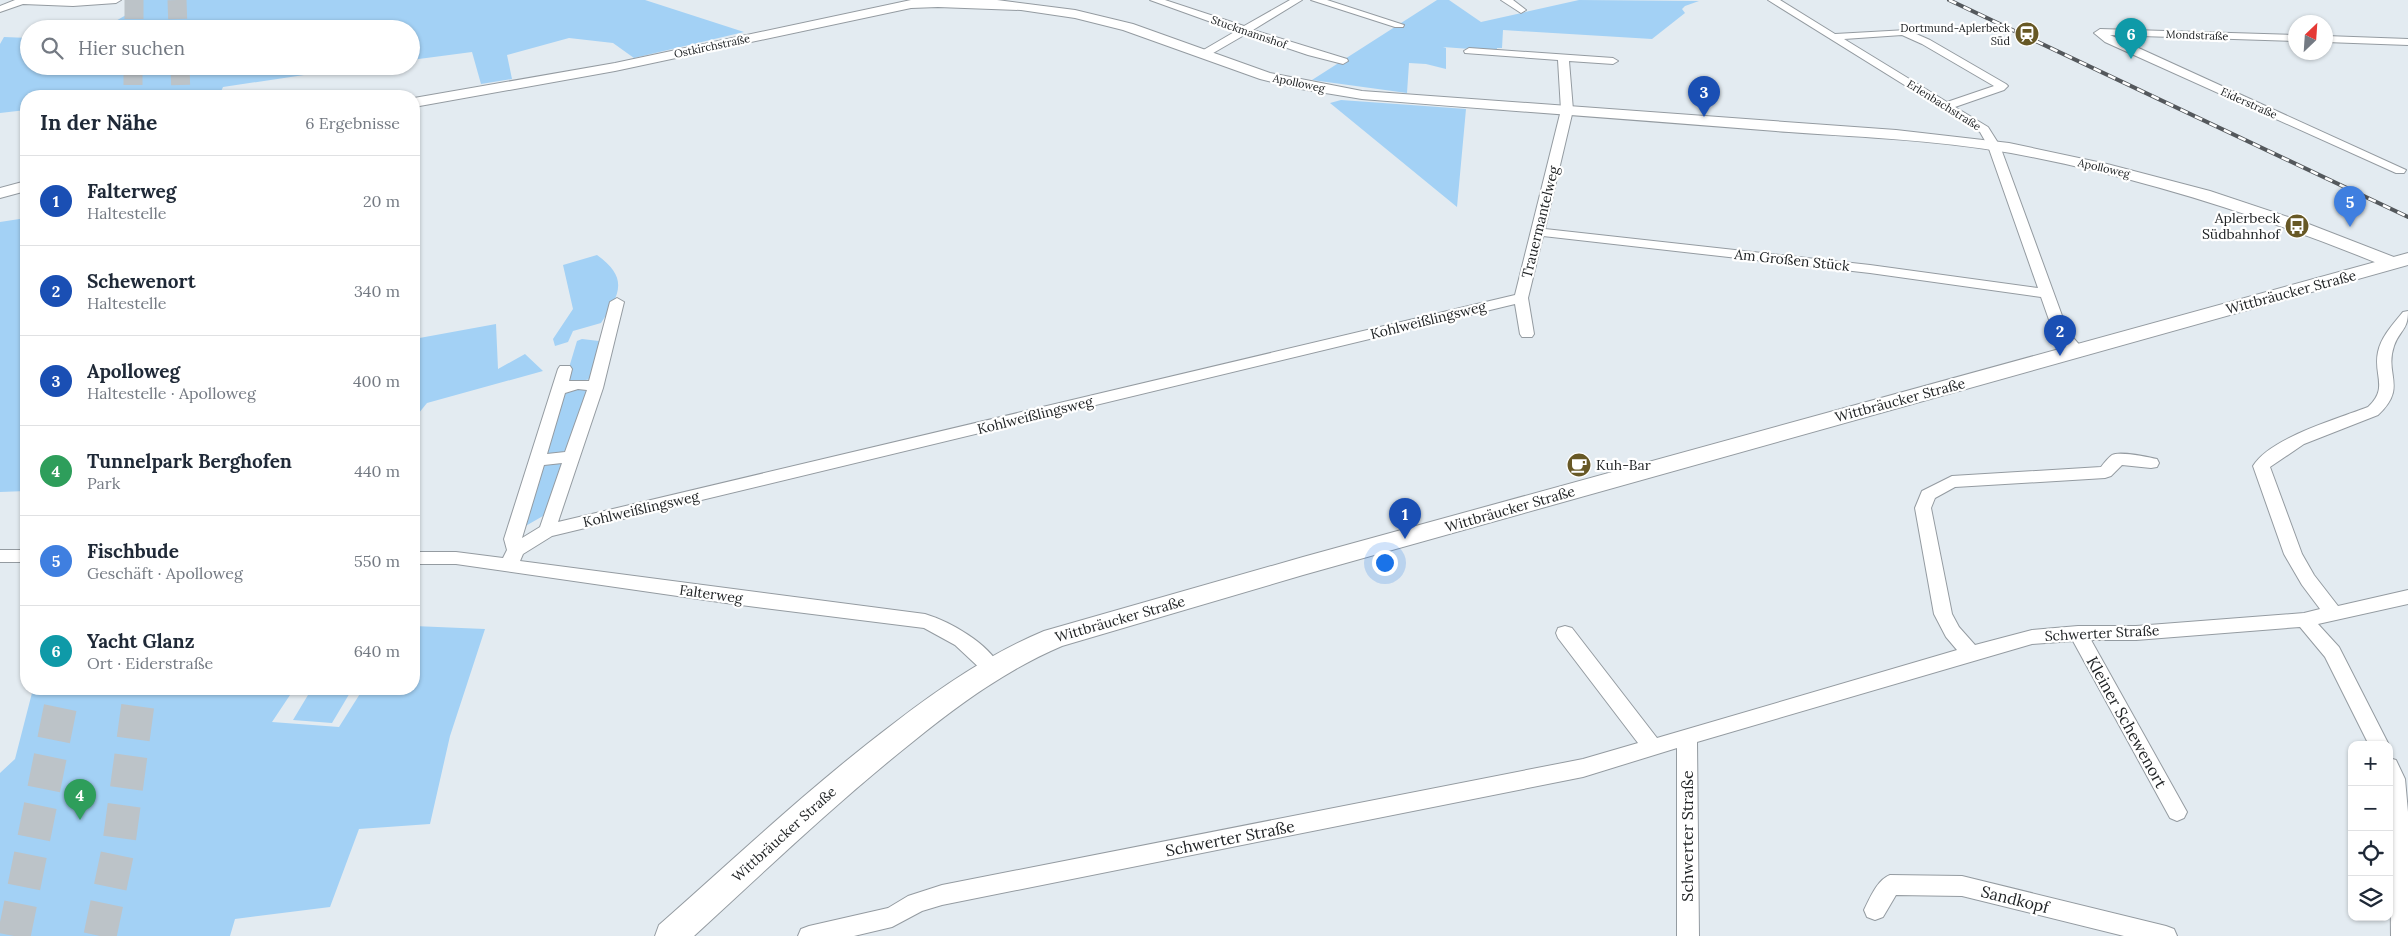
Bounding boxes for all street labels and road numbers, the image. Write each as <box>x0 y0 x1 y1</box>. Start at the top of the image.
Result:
street label: Stuckmannshof <box>1209 12 1290 52</box>
street label: Mondstraße <box>2165 27 2229 43</box>
street label: Ostkirchstraße <box>673 31 751 61</box>
street label: Apolloweg <box>1271 70 1327 96</box>
street label: Erlenbachstraße <box>1904 77 1984 133</box>
street label: Eiderstraße <box>2219 84 2279 122</box>
street label: Apolloweg <box>2076 155 2132 181</box>
street label: Trauermantelweg <box>1517 164 1563 280</box>
street label: Am Großen Stück <box>1733 245 1851 275</box>
street label: Wittbräucker Straße <box>2224 266 2359 318</box>
street label: Kohlweißlingsweg <box>1368 297 1488 343</box>
street label: Wittbräucker Straße <box>1833 374 1968 426</box>
street label: Kohlweißlingsweg <box>975 392 1095 438</box>
street label: Wittbräucker Straße <box>1443 482 1577 536</box>
street label: Kohlweißlingsweg <box>581 487 701 531</box>
street label: Falterweg <box>678 581 744 607</box>
street label: Wittbräucker Straße <box>1053 592 1187 646</box>
street label: Schwerter Straße <box>2044 621 2160 645</box>
street label: Kleiner Schewenort <box>2083 653 2172 792</box>
street label: Schwerter Straße <box>1677 770 1697 902</box>
street label: Wittbräucker Straße <box>728 782 840 886</box>
street label: Schwerter Straße <box>1164 816 1297 860</box>
street label: Sandkopf <box>1979 881 2053 917</box>

